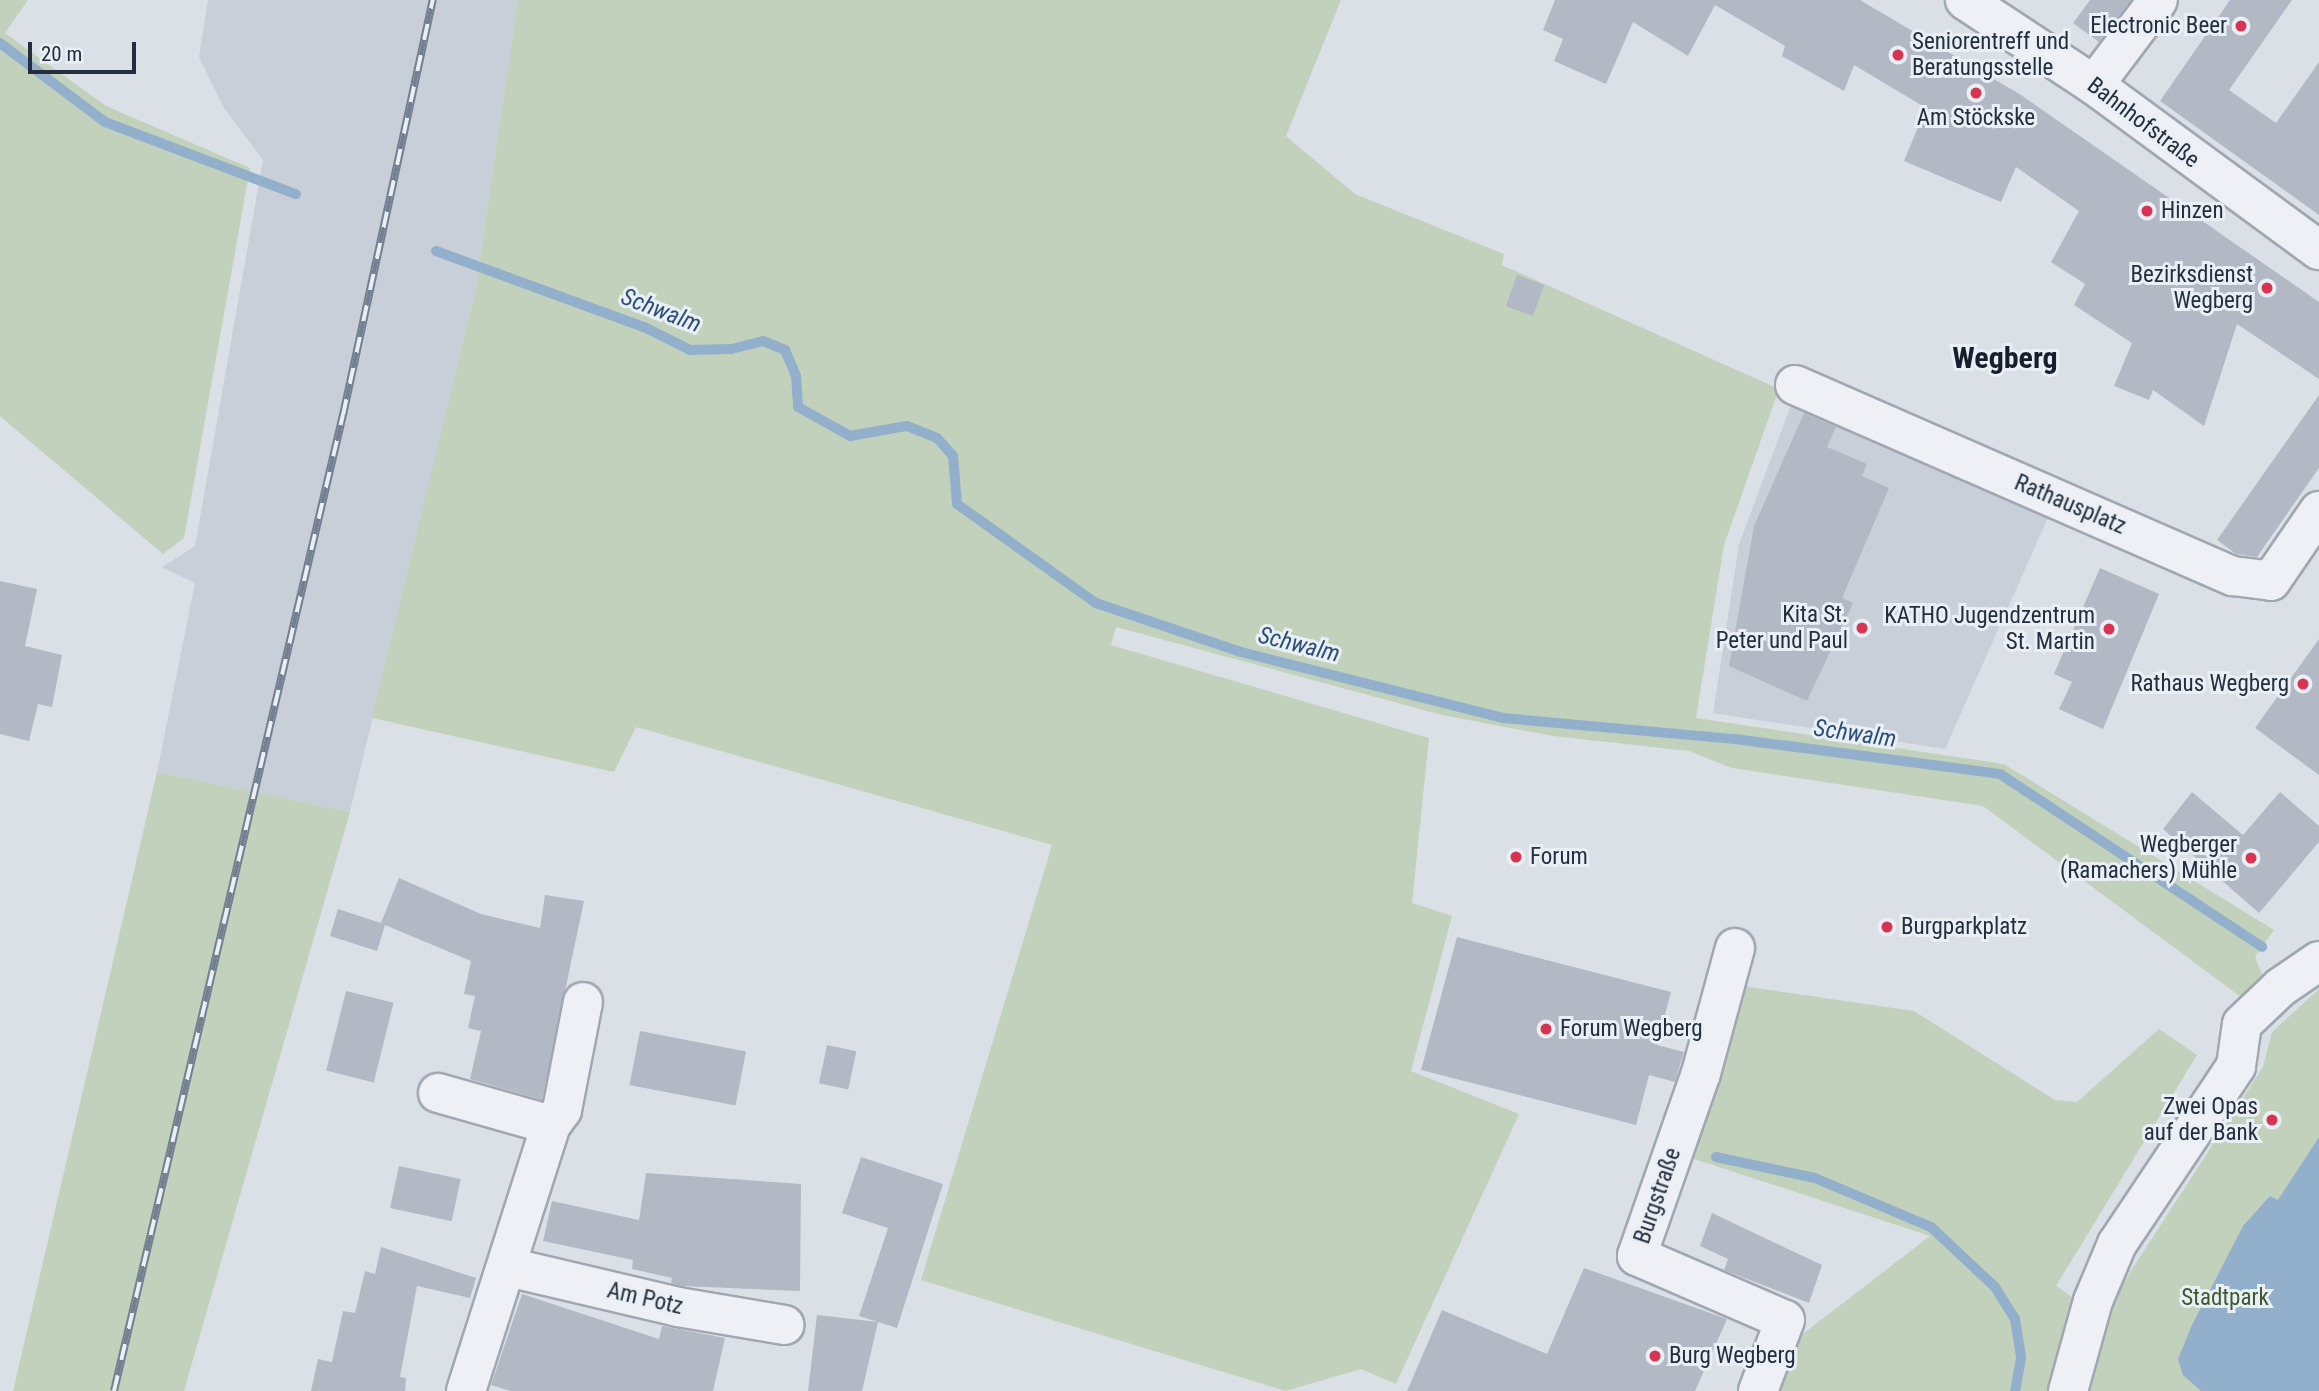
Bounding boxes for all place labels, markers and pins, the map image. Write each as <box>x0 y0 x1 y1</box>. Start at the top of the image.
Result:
place label: Electronic Beer <box>2090 12 2227 40</box>
marker: Electronic Beer <box>2233 18 2249 34</box>
place label: Seniorentreff und Beratungsstelle <box>1912 28 2069 82</box>
marker: Seniorentreff und Beratungsstelle <box>1890 47 1906 63</box>
marker: Am Stöckske <box>1968 85 1984 101</box>
place label: Am Stöckske <box>1917 104 2035 132</box>
place label: Hinzen <box>2161 197 2224 225</box>
marker: Hinzen <box>2139 203 2155 219</box>
place label: Bezirksdienst Wegberg <box>2131 261 2253 315</box>
marker: Bezirksdienst Wegberg <box>2259 280 2275 296</box>
place label: Kita St. Peter und Paul <box>1716 601 1848 655</box>
place label: KATHO Jugendzentrum St. Martin <box>1884 602 2095 656</box>
marker: Kita St. Peter und Paul <box>1854 620 1870 636</box>
marker: KATHO Jugendzentrum St. Martin <box>2101 621 2117 637</box>
place label: Rathaus Wegberg <box>2130 670 2289 698</box>
marker: Rathaus Wegberg <box>2295 676 2311 692</box>
place label: Wegberger (Ramachers) Mühle <box>2060 831 2237 885</box>
place label: Forum <box>1530 843 1588 871</box>
marker: Forum <box>1508 849 1524 865</box>
marker: Wegberger (Ramachers) Mühle <box>2243 850 2259 866</box>
place label: Burgparkplatz <box>1901 913 2027 941</box>
marker: Burgparkplatz <box>1879 919 1895 935</box>
place label: Forum Wegberg <box>1560 1015 1703 1043</box>
marker: Forum Wegberg <box>1538 1021 1554 1037</box>
place label: Zwei Opas auf der Bank <box>2144 1093 2258 1147</box>
marker: Zwei Opas auf der Bank <box>2264 1112 2280 1128</box>
place label: Burg Wegberg <box>1669 1342 1796 1370</box>
marker: Burg Wegberg <box>1647 1348 1663 1364</box>

